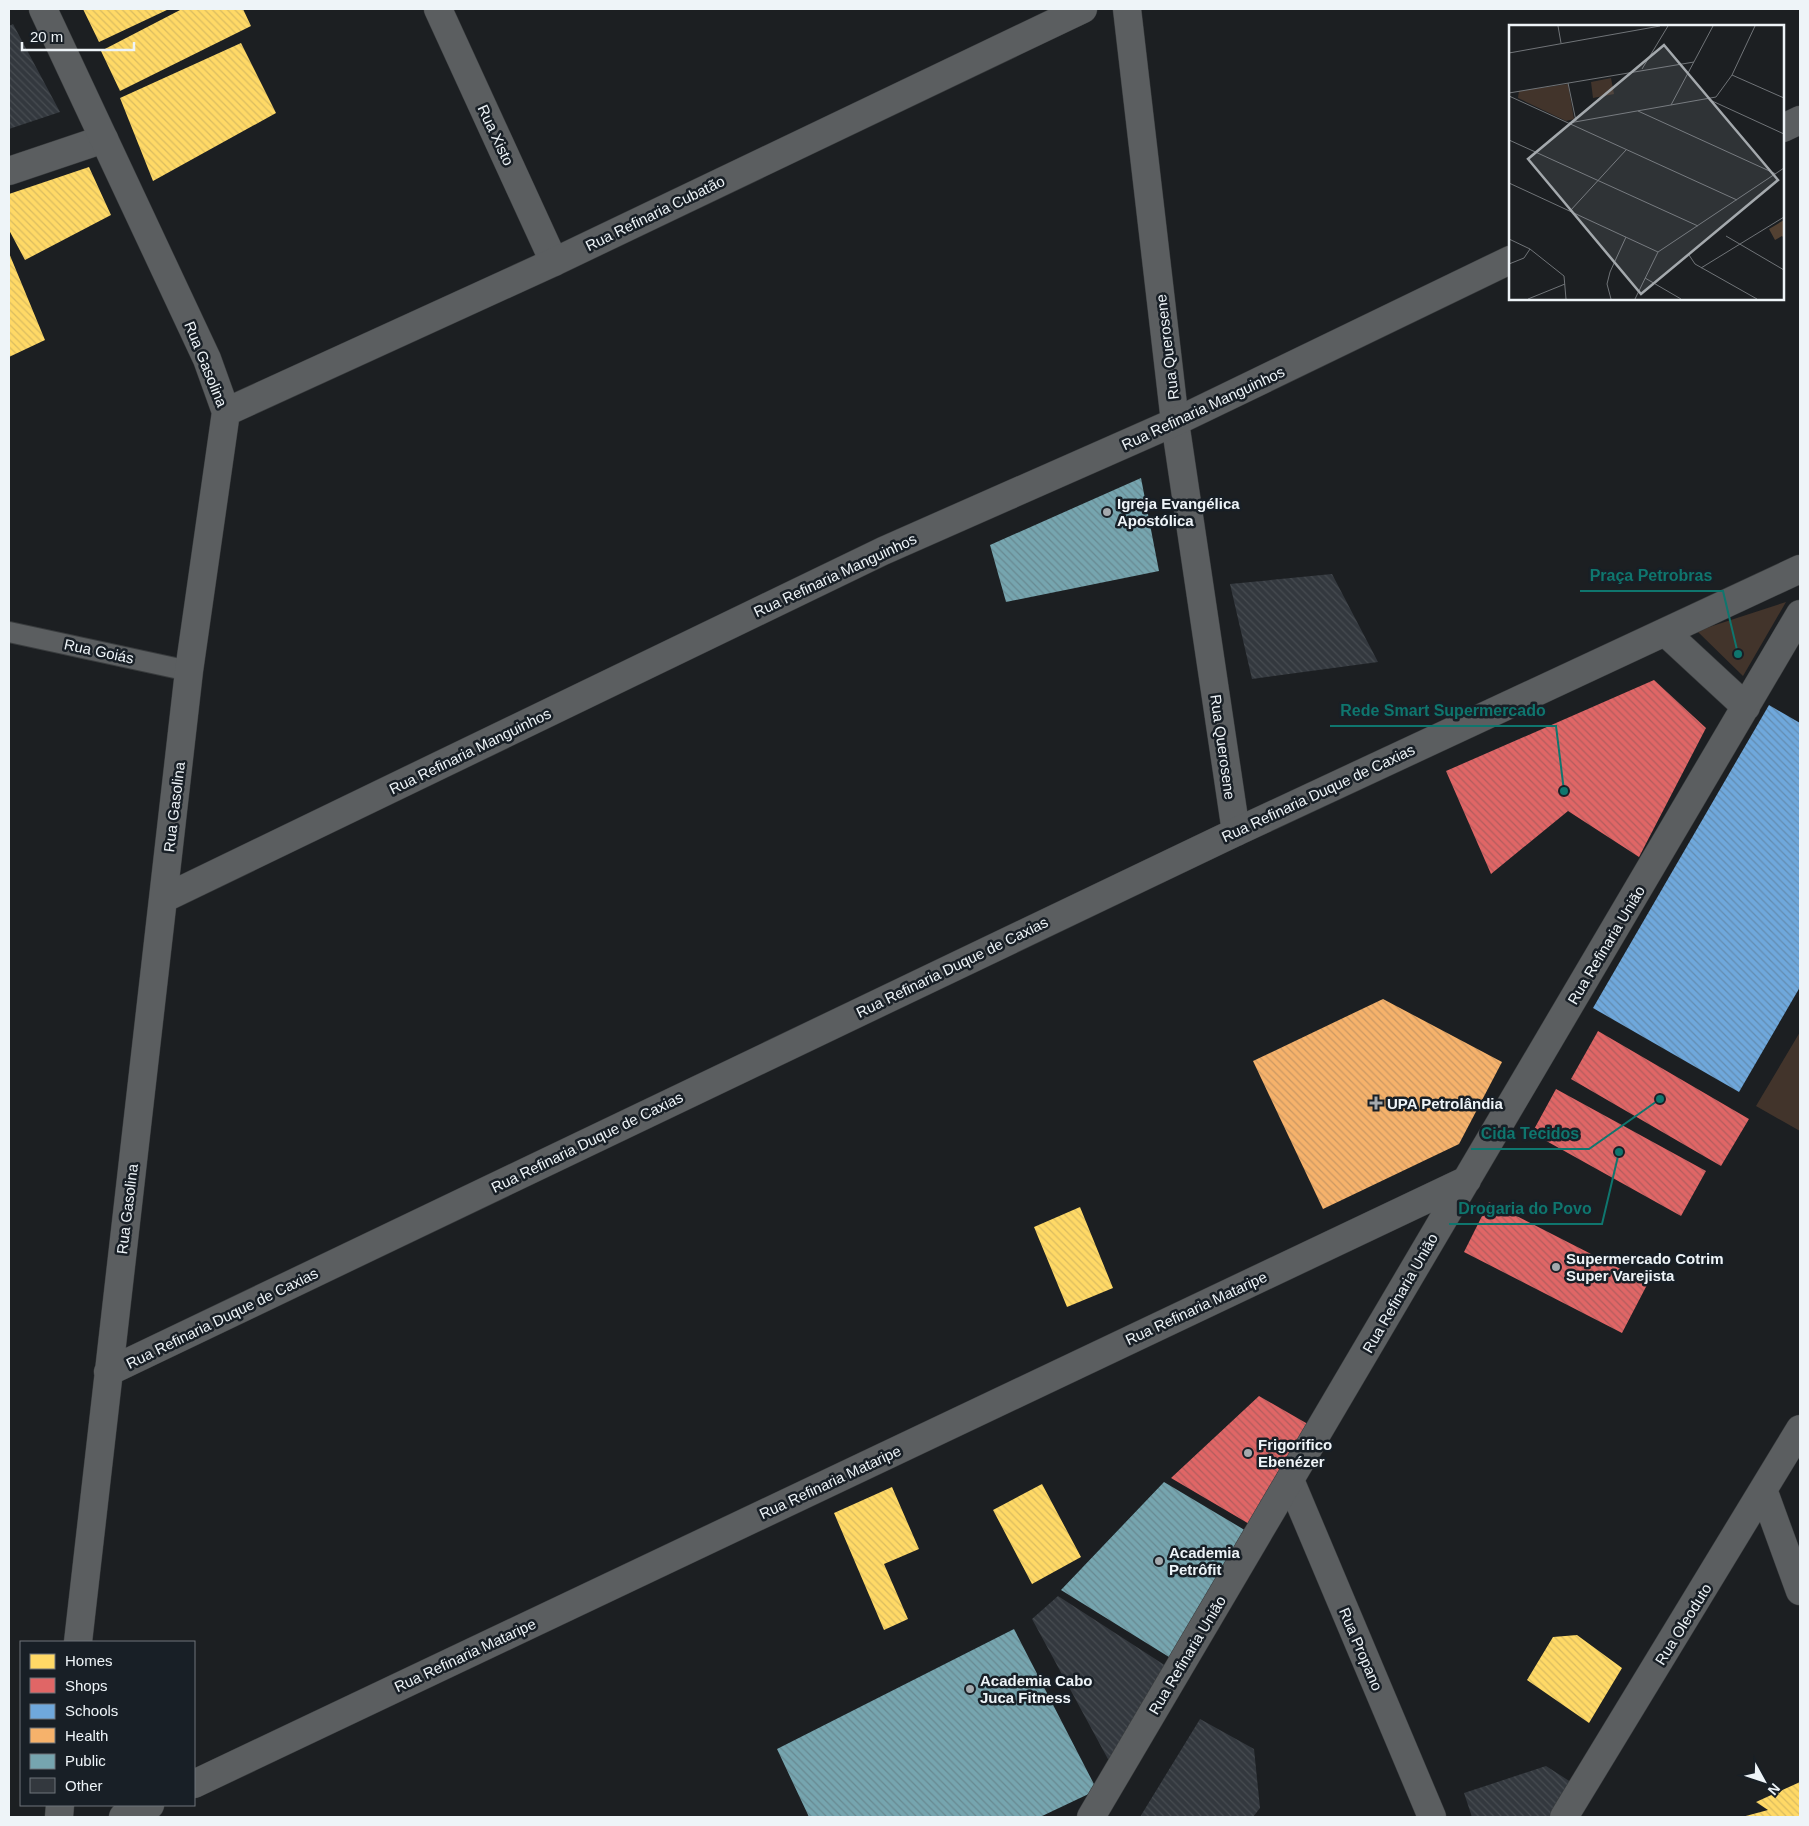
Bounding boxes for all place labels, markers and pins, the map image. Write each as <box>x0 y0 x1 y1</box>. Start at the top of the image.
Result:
place label: Igreja Evangélica Apostólica <box>1117 495 1240 529</box>
marker: Igreja Evangélica Apostólica <box>1101 506 1113 518</box>
callout: Praça Petrobras <box>1580 560 1723 591</box>
callout: Rede Smart Supermercado <box>1330 695 1556 726</box>
place label: UPA Petrolândia <box>1387 1095 1504 1112</box>
marker: UPA Petrolândia <box>1369 1096 1383 1110</box>
callout: Cida Tecidos <box>1471 1118 1589 1149</box>
callout: Drogaria do Povo <box>1449 1193 1602 1224</box>
place label: Supermercado Cotrim Super Varejista <box>1566 1250 1724 1284</box>
marker: Supermercado Cotrim Super Varejista <box>1550 1261 1562 1273</box>
place label: Frigorifico Ebenézer <box>1258 1436 1332 1470</box>
marker: Frigorifico Ebenézer <box>1242 1447 1254 1459</box>
place label: Academia Petrôfit <box>1169 1544 1241 1578</box>
marker: Academia Petrôfit <box>1153 1555 1165 1567</box>
place label: Academia Cabo Juca Fitness <box>980 1672 1093 1706</box>
marker: Academia Cabo Juca Fitness <box>964 1683 976 1695</box>

